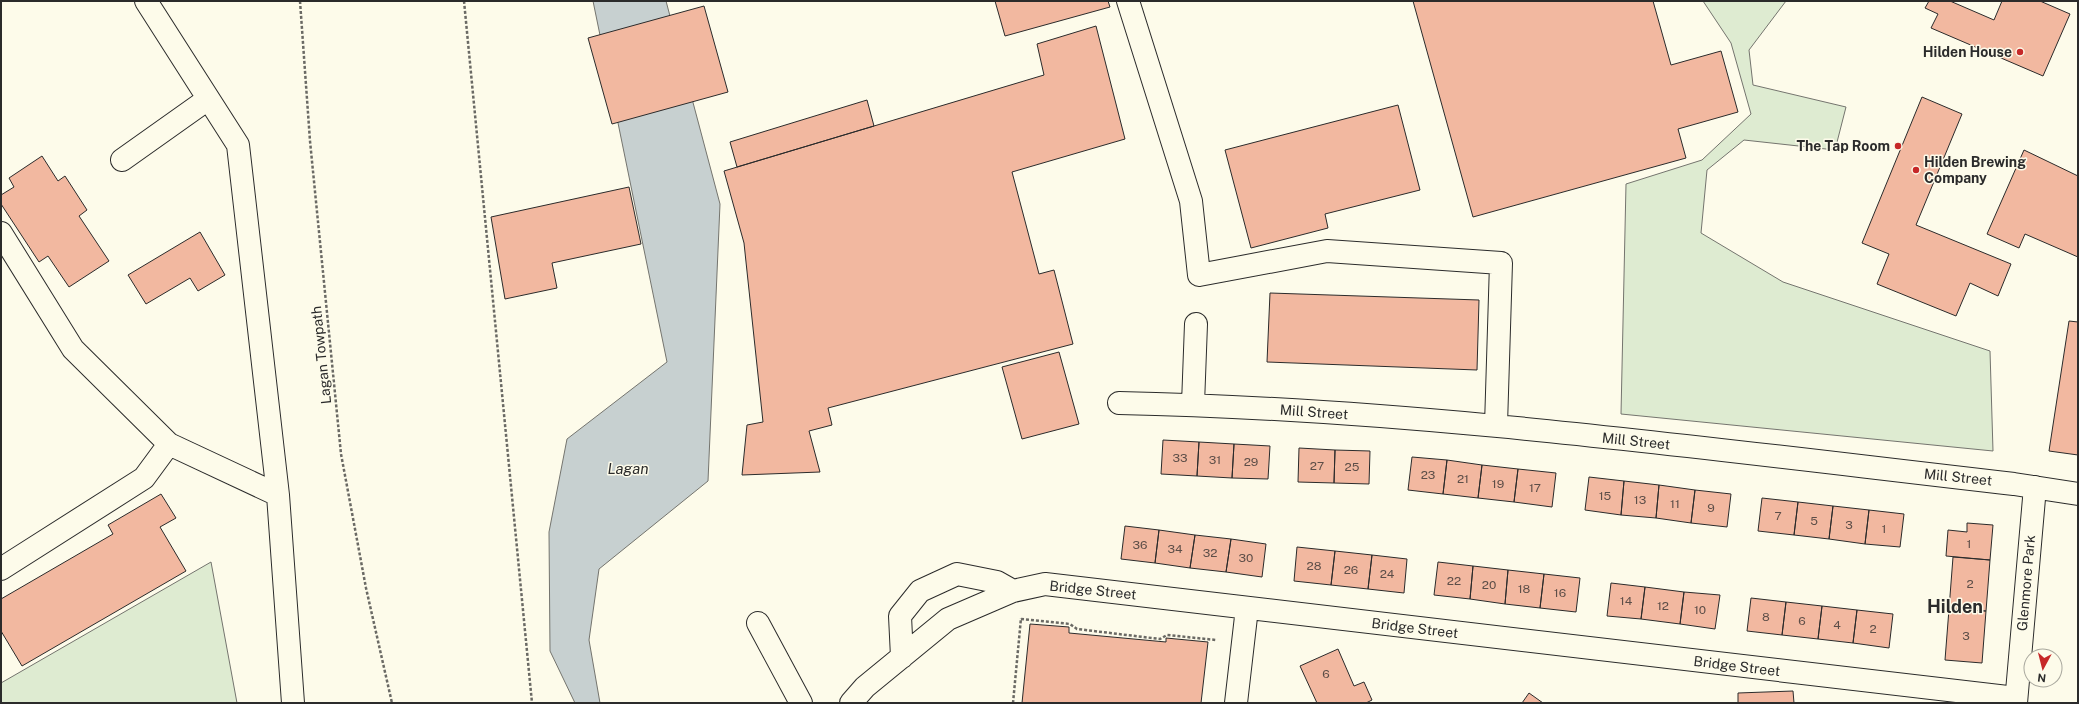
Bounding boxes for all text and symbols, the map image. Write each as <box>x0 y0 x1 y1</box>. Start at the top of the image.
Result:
place label: Hilden House <box>1923 44 2012 60</box>
marker: Hilden House <box>2015 47 2025 57</box>
place label: The Tap Room <box>1796 138 1890 154</box>
marker: The Tap Room <box>1893 141 1903 151</box>
place label: Hilden Brewing Company <box>1924 154 2026 186</box>
marker: Hilden Brewing Company <box>1911 165 1921 175</box>
street label: Lagan Towpath <box>308 305 334 405</box>
street label: Mill Street <box>1279 402 1349 422</box>
street label: Mill Street <box>1601 429 1671 453</box>
house number: 33 <box>1172 451 1188 465</box>
house number: 31 <box>1209 453 1221 467</box>
house number: 29 <box>1244 455 1258 469</box>
house number: 27 <box>1310 459 1324 473</box>
water label: Lagan <box>607 460 649 477</box>
house number: 25 <box>1345 460 1360 474</box>
street label: Mill Street <box>1923 465 1993 489</box>
house number: 23 <box>1421 468 1435 482</box>
house number: 21 <box>1457 472 1469 486</box>
house number: 19 <box>1492 477 1504 491</box>
house number: 17 <box>1529 481 1541 495</box>
house number: 15 <box>1599 489 1612 503</box>
house number: 13 <box>1634 493 1646 507</box>
house number: 11 <box>1670 497 1680 511</box>
house number: 9 <box>1707 501 1715 515</box>
house number: 7 <box>1774 509 1782 523</box>
house number: 5 <box>1810 514 1818 528</box>
house number: 3 <box>1845 518 1853 532</box>
house number: 1 <box>1882 522 1886 536</box>
street label: Glenmore Park <box>2014 534 2038 632</box>
house number: 1 <box>1967 537 1971 551</box>
house number: 36 <box>1133 538 1147 552</box>
house number: 34 <box>1167 542 1183 556</box>
house number: 32 <box>1203 546 1217 560</box>
house number: 30 <box>1239 551 1253 565</box>
house number: 28 <box>1307 559 1322 573</box>
house number: 26 <box>1344 563 1358 577</box>
house number: 24 <box>1380 567 1395 581</box>
house number: 22 <box>1447 574 1461 588</box>
street label: Bridge Street <box>1049 577 1137 603</box>
house number: 2 <box>1966 577 1974 591</box>
house number: 20 <box>1482 578 1496 592</box>
house number: 18 <box>1518 582 1531 596</box>
house number: 16 <box>1554 586 1566 600</box>
house number: 14 <box>1620 594 1633 608</box>
district label: Hilden <box>1927 596 1983 617</box>
house number: 12 <box>1657 599 1669 613</box>
house number: 10 <box>1694 603 1706 617</box>
house number: 8 <box>1762 610 1770 624</box>
house number: 6 <box>1798 614 1806 628</box>
street label: Bridge Street <box>1371 615 1459 641</box>
house number: 4 <box>1833 618 1841 632</box>
house number: 2 <box>1869 622 1877 636</box>
house number: 3 <box>1962 629 1970 643</box>
north arrow <box>2023 648 2063 688</box>
street label: Bridge Street <box>1693 653 1781 679</box>
house number: 6 <box>1322 667 1330 681</box>
text: N <box>2037 671 2047 684</box>

